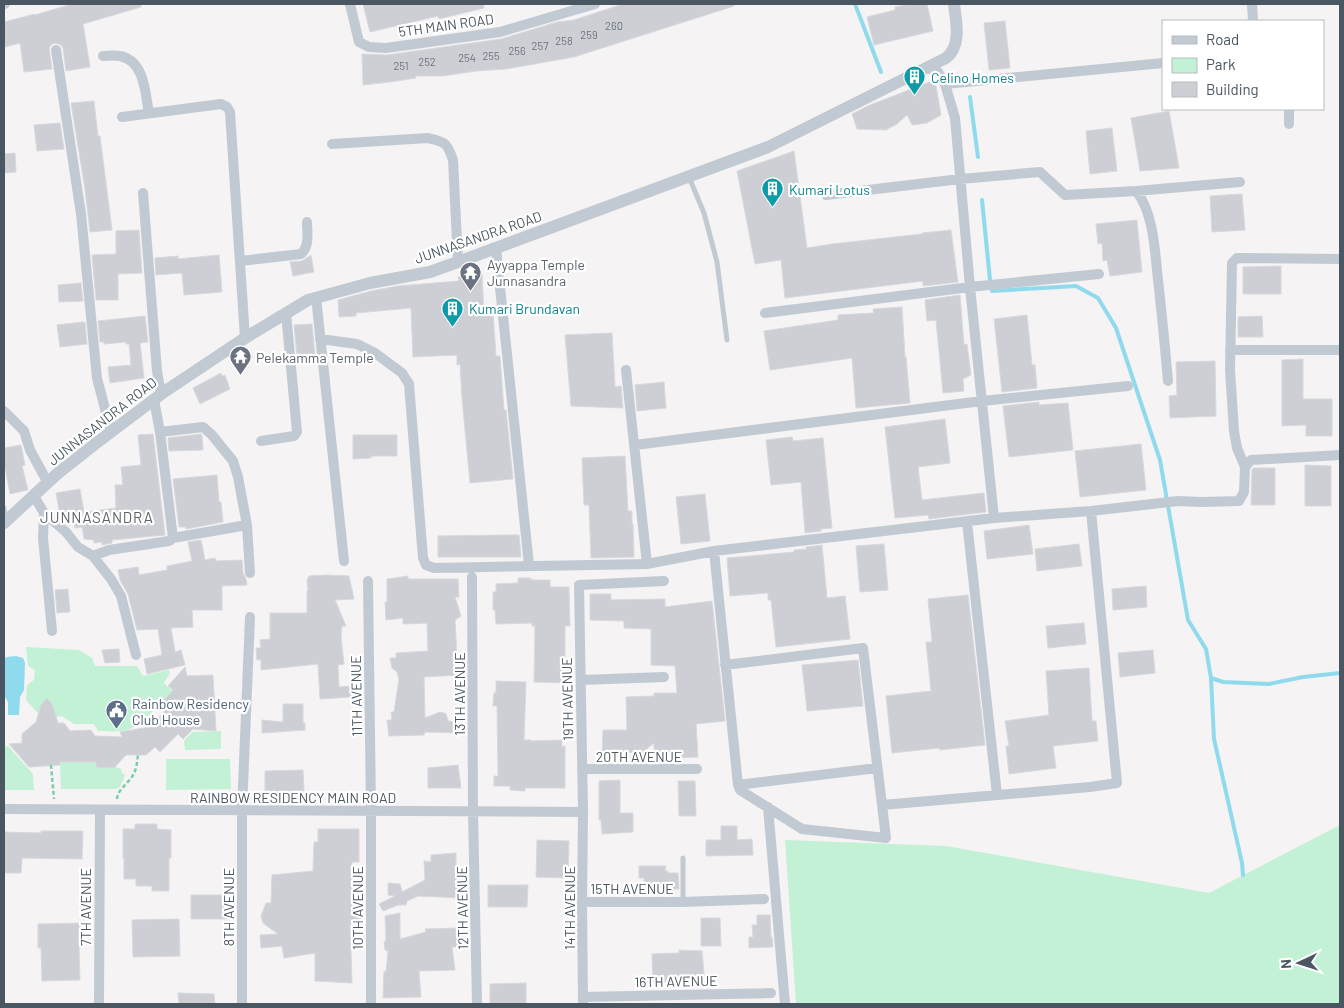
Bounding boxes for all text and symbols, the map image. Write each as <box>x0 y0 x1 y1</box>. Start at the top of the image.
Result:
street label: 5TH MAIN ROAD <box>397 10 495 40</box>
house number: 260 <box>605 19 623 32</box>
legend <box>1162 20 1324 110</box>
house number: 259 <box>580 28 598 41</box>
text: Road <box>1206 30 1239 48</box>
house number: 258 <box>555 34 573 47</box>
house number: 257 <box>532 39 548 52</box>
house number: 256 <box>508 44 526 57</box>
house number: 255 <box>482 49 500 62</box>
house number: 254 <box>458 51 476 64</box>
house number: 252 <box>418 55 436 68</box>
text: Park <box>1206 55 1236 73</box>
house number: 251 <box>393 59 409 72</box>
building icon: Celino Homes <box>903 65 927 96</box>
place label: Celino Homes <box>931 69 1014 86</box>
text: Building <box>1206 80 1259 98</box>
building icon: Kumari Lotus <box>761 177 785 208</box>
place label: Kumari Lotus <box>789 181 870 198</box>
street label: JUNNASANDRA ROAD <box>412 207 544 267</box>
place label: Ayyappa Temple Junnasandra <box>487 256 585 289</box>
temple icon: Ayyappa Temple Junnasandra <box>459 260 483 291</box>
building icon: Kumari Brundavan <box>441 296 465 327</box>
place label: Kumari Brundavan <box>469 300 580 317</box>
temple icon: Pelekamma Temple <box>228 345 252 376</box>
place label: Pelekamma Temple <box>256 349 374 366</box>
street label: JUNNASANDRA ROAD <box>44 373 160 469</box>
district label: JUNNASANDRA <box>40 508 154 526</box>
street label: 13TH AVENUE <box>451 652 468 736</box>
street label: 11TH AVENUE <box>347 655 365 737</box>
street label: 19TH AVENUE <box>558 657 576 741</box>
place label: Rainbow Residency Club House <box>132 695 250 728</box>
public building icon: Rainbow Residency Club House <box>104 699 128 730</box>
street label: 20TH AVENUE <box>596 748 682 765</box>
street label: RAINBOW RESIDENCY MAIN ROAD <box>190 789 396 806</box>
street label: 10TH AVENUE <box>349 866 366 950</box>
street label: 12TH AVENUE <box>453 866 471 950</box>
street label: 14TH AVENUE <box>561 866 578 950</box>
street label: 7TH AVENUE <box>77 868 94 946</box>
street label: 8TH AVENUE <box>220 868 237 946</box>
street label: 15TH AVENUE <box>590 880 674 897</box>
north arrow <box>1274 938 1324 988</box>
text: N <box>1277 959 1294 969</box>
street label: 16TH AVENUE <box>634 972 718 990</box>

